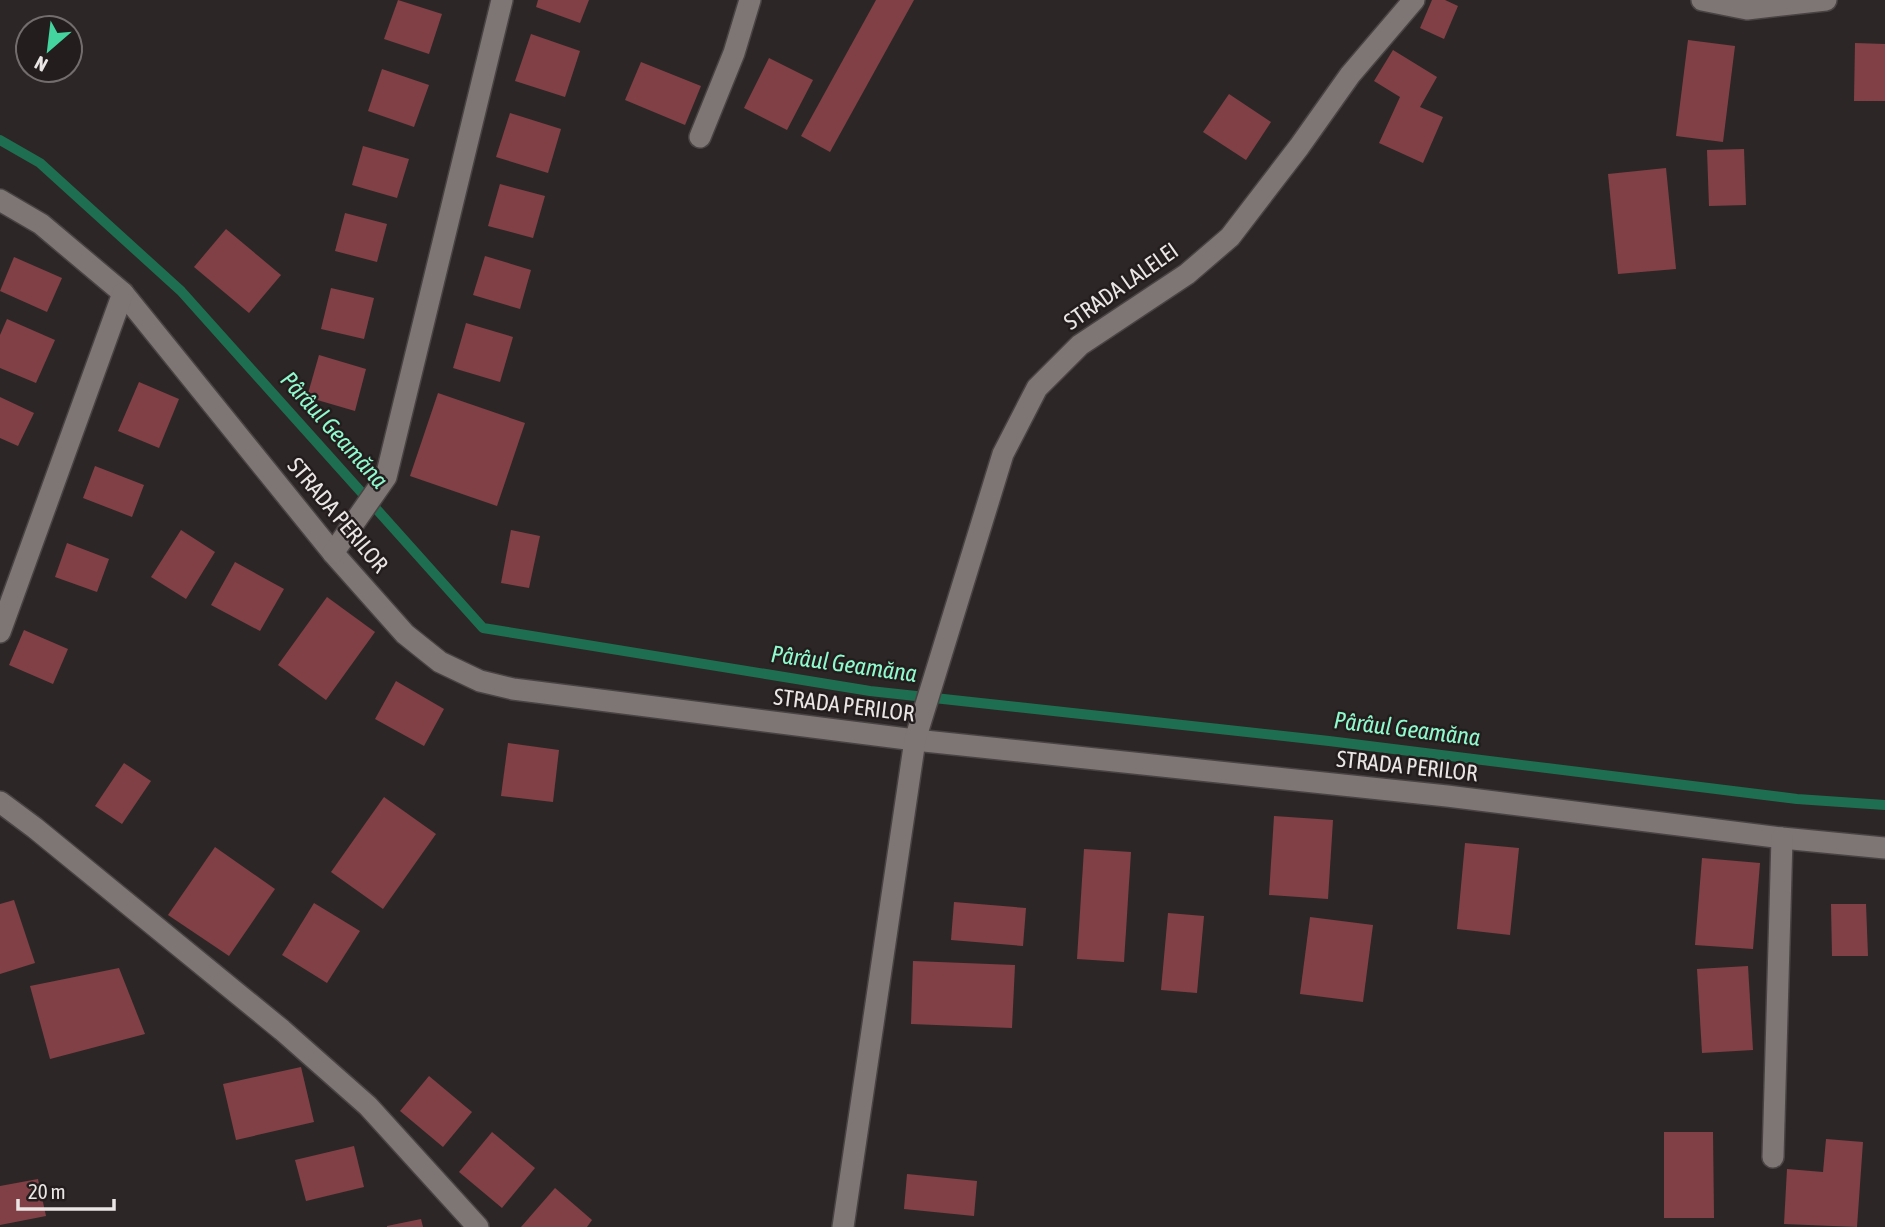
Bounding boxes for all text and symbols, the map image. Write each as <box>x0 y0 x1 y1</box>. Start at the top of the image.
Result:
north arrow <box>14 14 84 84</box>
text: N <box>31 52 51 76</box>
street label: STRADA LALELEI <box>1059 237 1183 335</box>
water label: Pârâul Geamăna <box>275 366 394 493</box>
street label: STRADA PERILOR <box>283 452 394 578</box>
water label: Pârâul Geamăna <box>769 640 919 687</box>
street label: STRADA PERILOR <box>772 683 916 727</box>
water label: Pârâul Geamăna <box>1332 706 1482 751</box>
street label: STRADA PERILOR <box>1335 746 1479 786</box>
scale bar <box>18 1168 114 1212</box>
text: 20 m <box>28 1179 66 1203</box>

